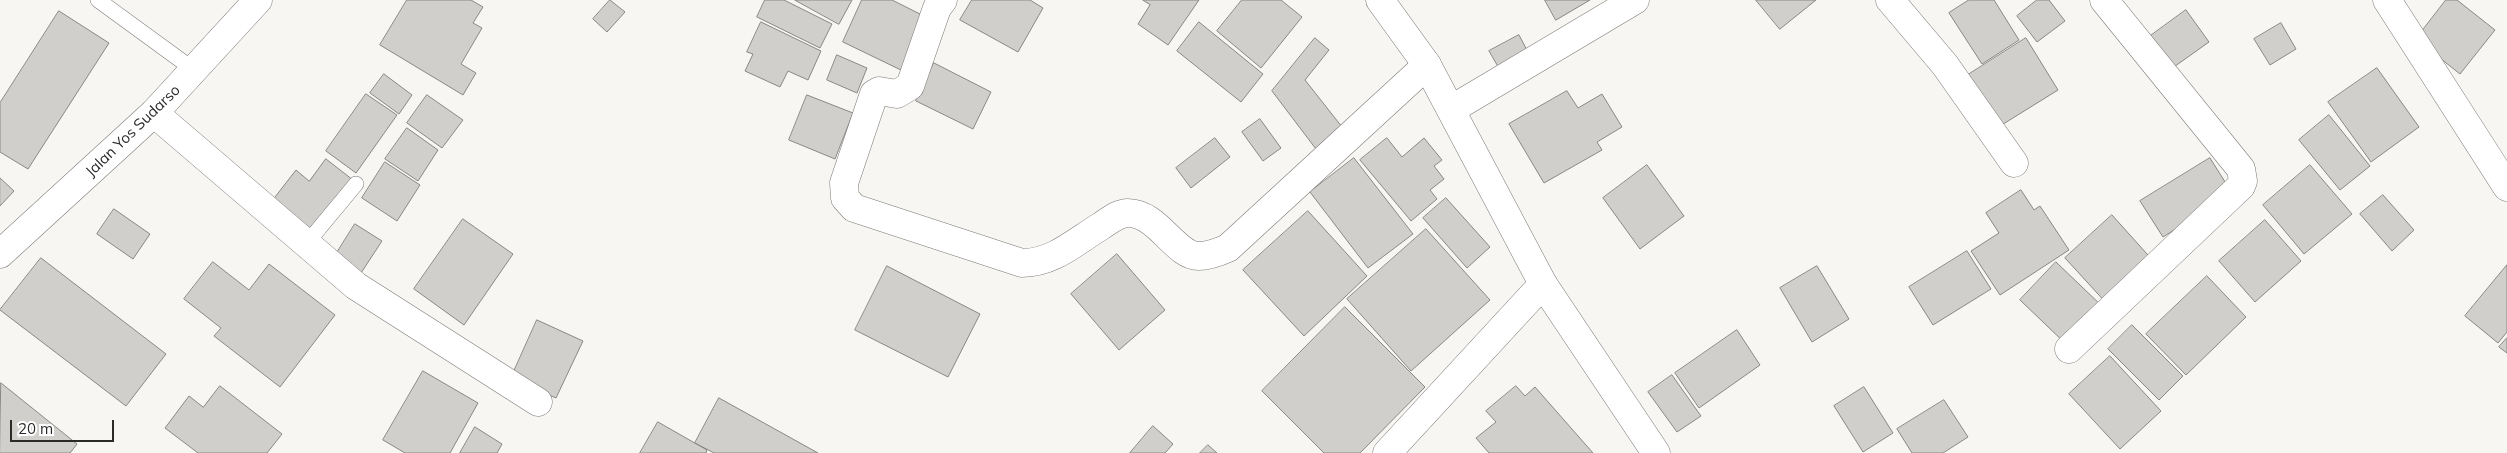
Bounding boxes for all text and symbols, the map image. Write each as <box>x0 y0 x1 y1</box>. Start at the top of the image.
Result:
street label: Jalan Yos Sudarso <box>82 81 184 181</box>
scale bar <box>12 410 116 442</box>
text: 20 m <box>18 419 53 438</box>

